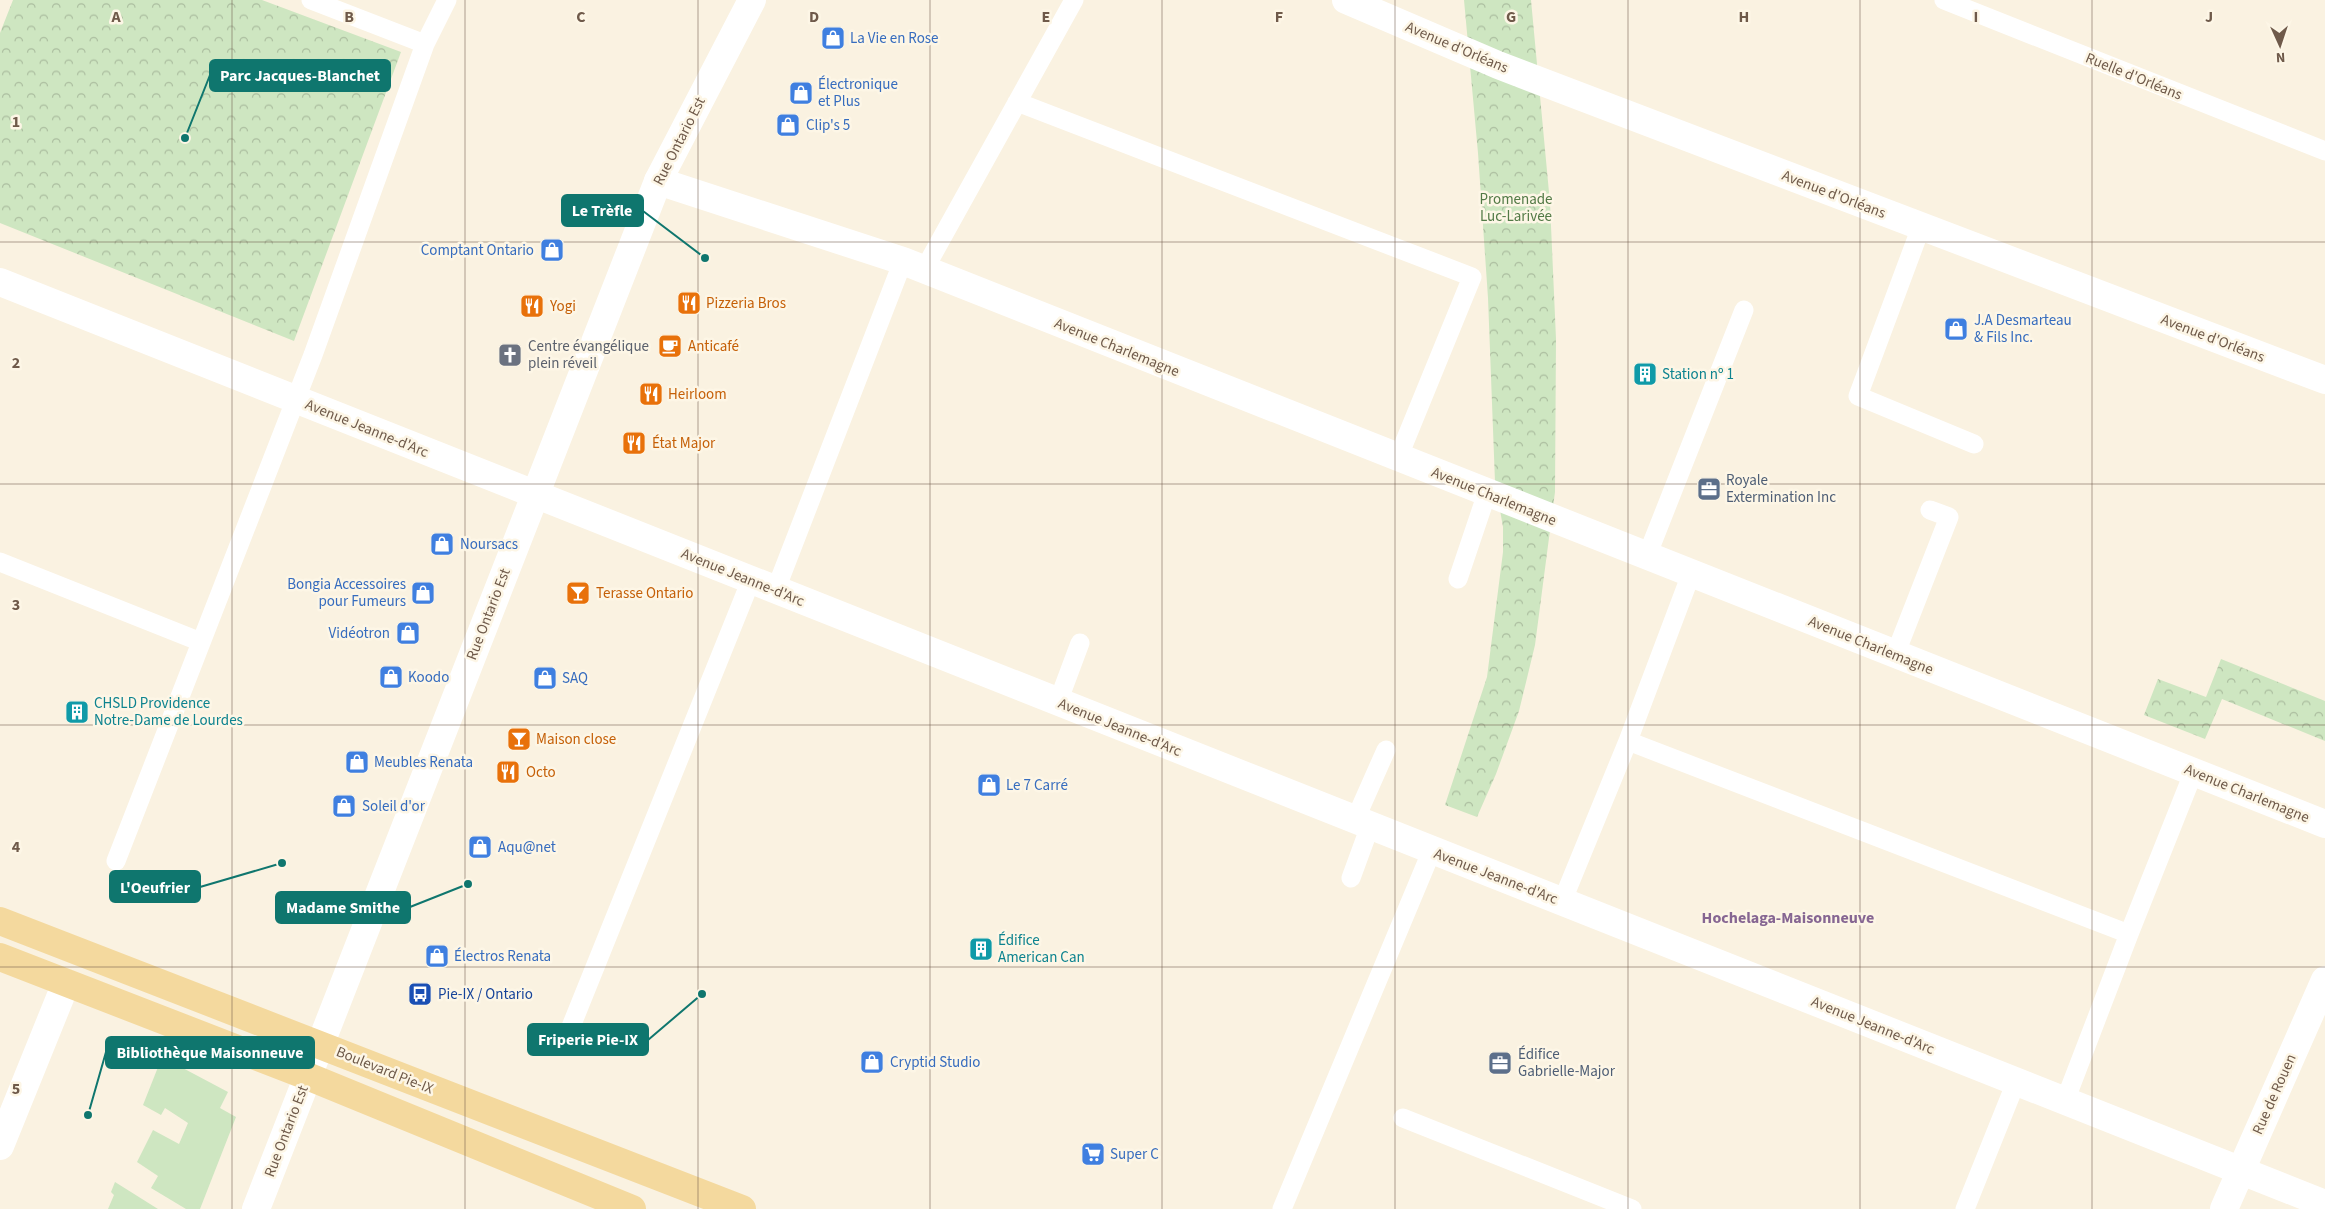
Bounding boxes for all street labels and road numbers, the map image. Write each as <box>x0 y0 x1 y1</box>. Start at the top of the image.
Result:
street label: Avenue d'Orléans <box>1402 16 1511 79</box>
street label: Ruelle d'Orléans <box>2082 48 2185 105</box>
street label: Rue Ontario Est <box>648 93 711 189</box>
street label: Avenue d'Orléans <box>1779 165 1889 224</box>
street label: Avenue d'Orléans <box>2158 309 2268 368</box>
street label: Avenue Charlemagne <box>1051 313 1182 382</box>
street label: Avenue Jeanne-d'Arc <box>302 394 432 463</box>
street label: Avenue Charlemagne <box>1428 462 1559 531</box>
street label: Avenue Jeanne-d'Arc <box>678 543 808 612</box>
street label: Rue Ontario Est <box>461 565 516 663</box>
street label: Avenue Charlemagne <box>1805 611 1936 680</box>
street label: Avenue Jeanne-d'Arc <box>1055 693 1185 762</box>
street label: Avenue Charlemagne <box>2181 759 2312 828</box>
street label: Avenue Jeanne-d'Arc <box>1431 843 1561 910</box>
street label: Avenue Jeanne-d'Arc <box>1808 991 1938 1060</box>
street label: Boulevard Pie-IX <box>333 1041 437 1100</box>
street label: Rue de Rouen <box>2247 1051 2302 1138</box>
street label: Rue Ontario Est <box>259 1082 314 1180</box>

